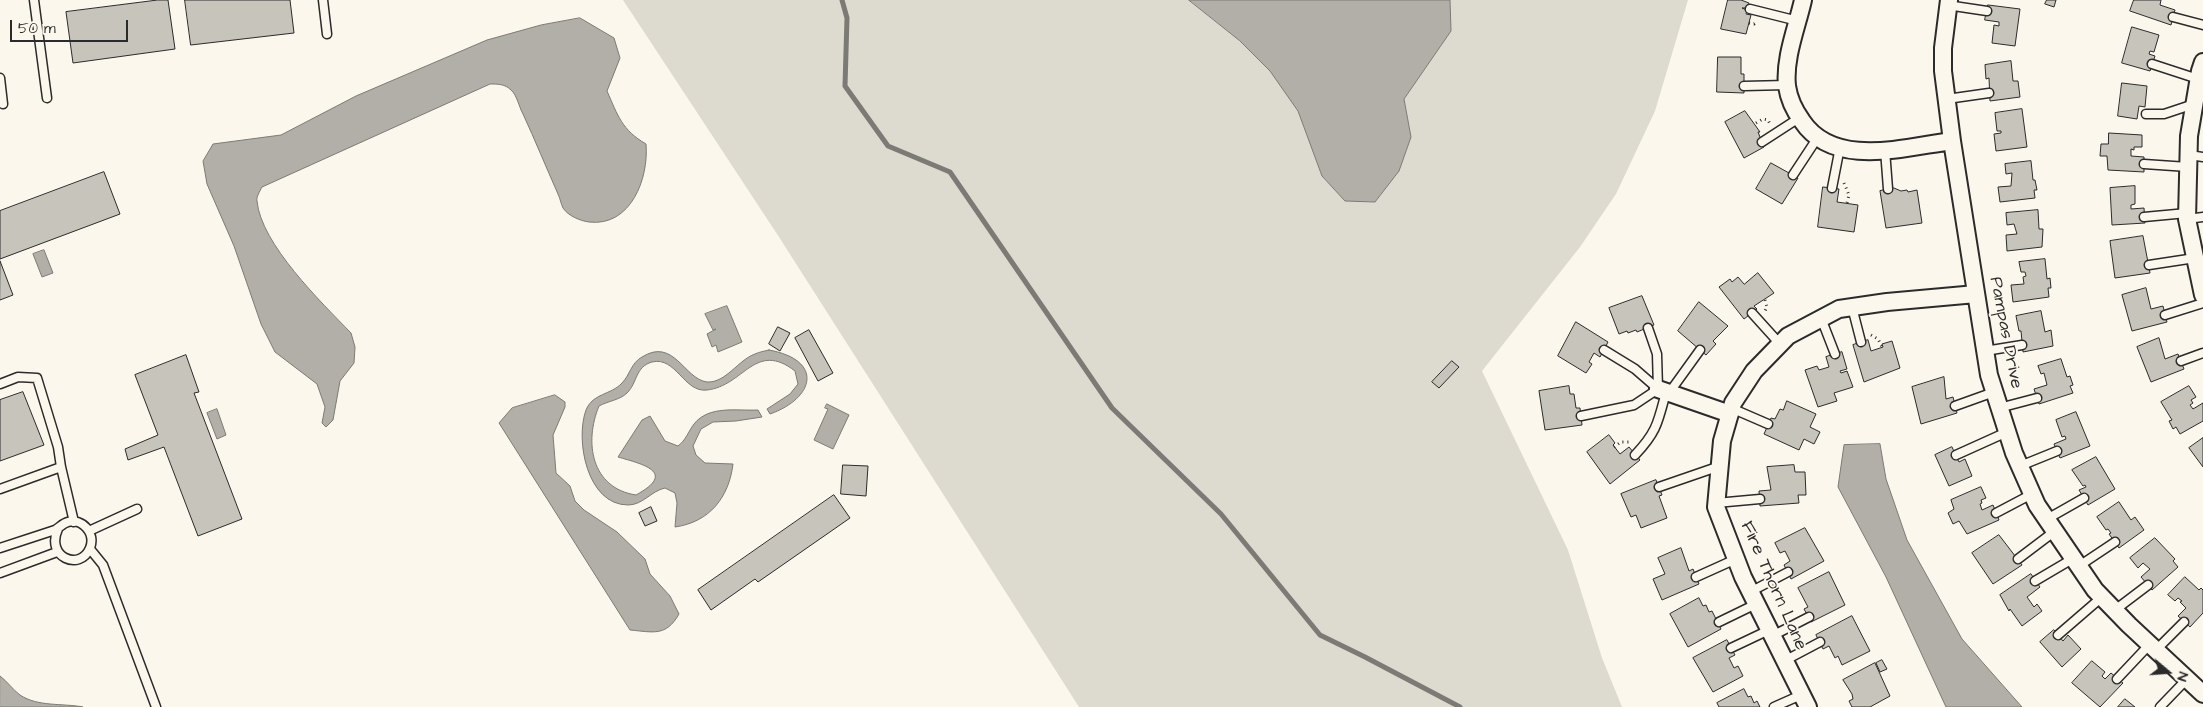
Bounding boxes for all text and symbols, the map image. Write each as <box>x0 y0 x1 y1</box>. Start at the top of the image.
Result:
scale bar <box>12 10 130 42</box>
text: 50 m <box>18 18 56 39</box>
street label: Pampas Drive <box>1984 275 2026 391</box>
street label: Fire Thorn Lane <box>1735 518 1811 654</box>
north arrow <box>2143 647 2193 697</box>
text: N <box>2171 669 2193 684</box>

